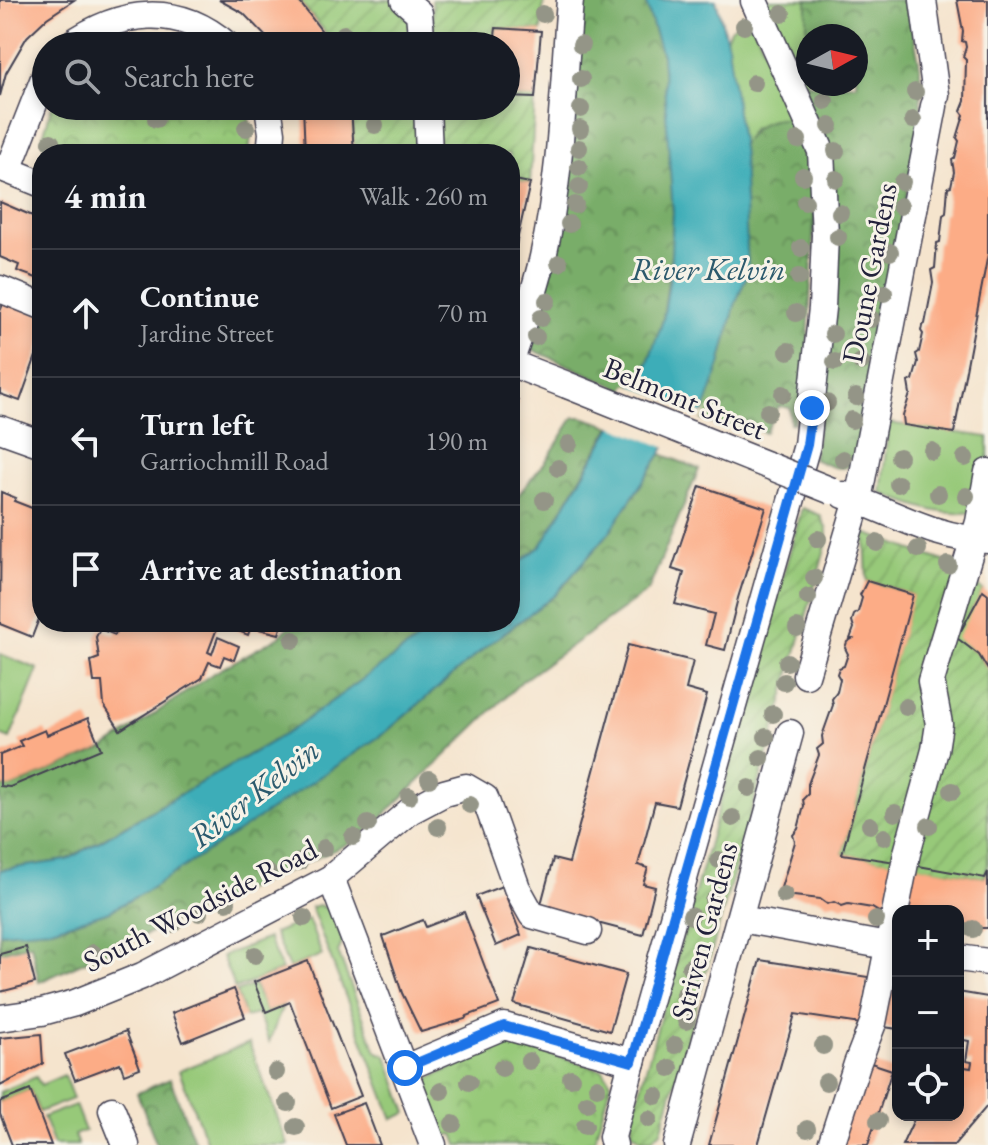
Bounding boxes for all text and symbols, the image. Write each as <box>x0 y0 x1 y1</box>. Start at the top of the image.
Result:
north arrow <box>796 24 868 96</box>
search box <box>32 32 520 120</box>
icon: search <box>60 54 104 98</box>
text: Search here <box>124 57 254 96</box>
text: 4 min <box>64 174 147 218</box>
text: Walk · 260 m <box>360 179 488 213</box>
street label: Doune Gardens <box>832 179 906 367</box>
water label: River Kelvin <box>631 248 785 290</box>
text: Continue <box>140 277 259 316</box>
icon: ahead <box>64 291 108 335</box>
text: 70 m <box>438 296 488 330</box>
text: Jardine Street <box>140 316 274 350</box>
street label: Belmont Street <box>598 348 773 448</box>
route end <box>794 390 830 426</box>
text: Turn left <box>140 405 254 444</box>
icon: left <box>64 419 108 463</box>
text: 190 m <box>425 424 488 458</box>
text: Garriochmill Road <box>140 444 329 478</box>
icon: arrive <box>64 547 108 591</box>
text: Arrive at destination <box>140 550 402 589</box>
water label: River Kelvin <box>180 729 328 857</box>
street label: South Woodside Road <box>76 829 324 981</box>
street label: Striven Gardens <box>661 838 747 1024</box>
map controls <box>892 905 964 1121</box>
button: + <box>892 905 964 977</box>
button: − <box>892 977 964 1049</box>
button: locate <box>892 1049 964 1121</box>
route start <box>387 1050 423 1086</box>

